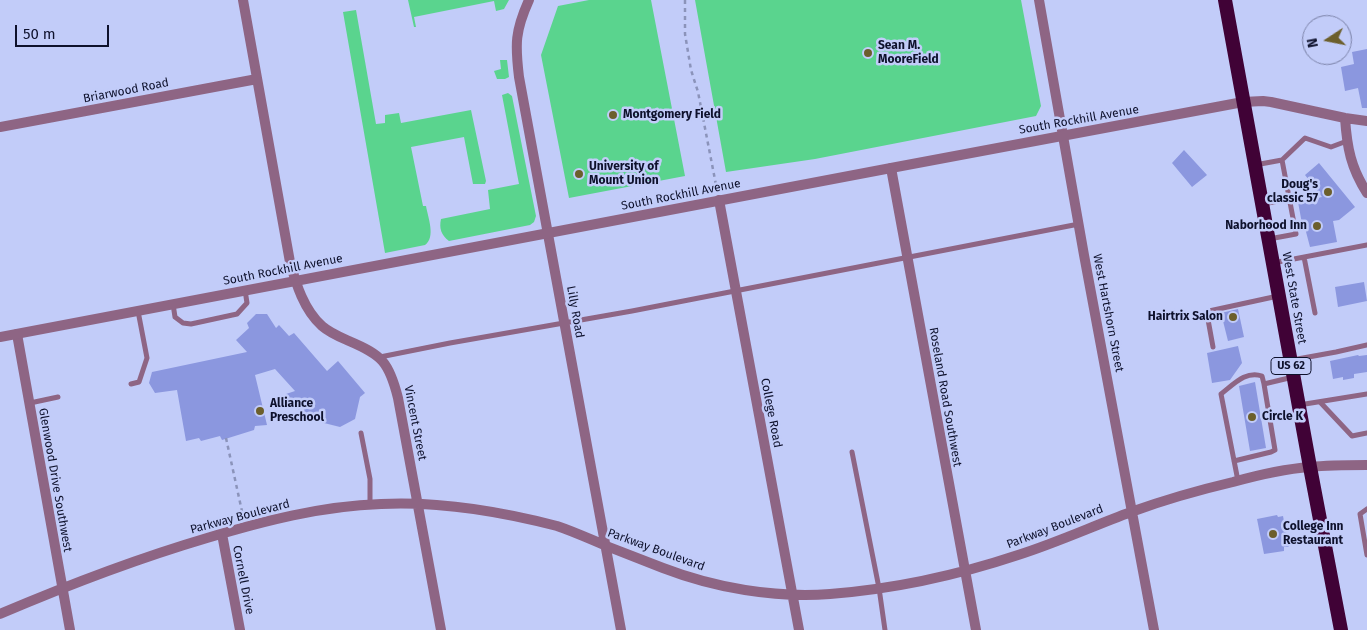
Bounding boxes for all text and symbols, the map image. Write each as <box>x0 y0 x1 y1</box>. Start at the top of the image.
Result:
scale bar <box>18 15 111 47</box>
north arrow <box>1302 15 1352 65</box>
text: 50 m <box>23 25 56 43</box>
text: N <box>1304 37 1322 49</box>
place label: Sean M. MooreField <box>878 39 939 67</box>
marker: Sean M. MooreField <box>862 47 874 59</box>
street label: Briarwood Road <box>82 76 170 106</box>
street label: South Rockhill Avenue <box>1018 102 1140 138</box>
place label: Montgomery Field <box>623 108 721 122</box>
marker: Montgomery Field <box>607 109 619 121</box>
place label: University of Mount Union <box>589 160 659 188</box>
marker: University of Mount Union <box>573 168 585 180</box>
street label: South Rockhill Avenue <box>620 176 742 214</box>
place label: Doug's classic 57 <box>1267 178 1318 206</box>
marker: Doug's classic 57 <box>1322 186 1334 198</box>
place label: Naborhood Inn <box>1225 219 1307 233</box>
marker: Naborhood Inn <box>1311 220 1323 232</box>
street label: South Rockhill Avenue <box>222 251 344 289</box>
street label: West State Street <box>1279 251 1309 345</box>
street label: West Hartshorn Street <box>1089 253 1127 373</box>
street label: Lilly Road <box>563 285 587 339</box>
place label: Hairtrix Salon <box>1148 310 1223 324</box>
marker: Hairtrix Salon <box>1227 311 1239 323</box>
street label: Roseland Road Southwest <box>926 326 964 468</box>
road number: US 62 <box>1271 358 1311 374</box>
street label: College Road <box>757 377 785 449</box>
street label: Vincent Street <box>401 384 429 462</box>
place label: Alliance Preschool <box>270 397 324 425</box>
marker: Alliance Preschool <box>254 405 266 417</box>
street label: Glenwood Drive Southwest <box>35 407 75 553</box>
place label: Circle K <box>1262 410 1303 424</box>
marker: Circle K <box>1246 411 1258 423</box>
street label: Parkway Boulevard <box>189 497 291 537</box>
street label: Parkway Boulevard <box>1005 502 1105 552</box>
place label: College Inn Restaurant <box>1283 520 1344 548</box>
street label: Parkway Boulevard <box>605 526 707 574</box>
marker: College Inn Restaurant <box>1267 528 1279 540</box>
street label: Cornell Drive <box>229 544 257 616</box>

